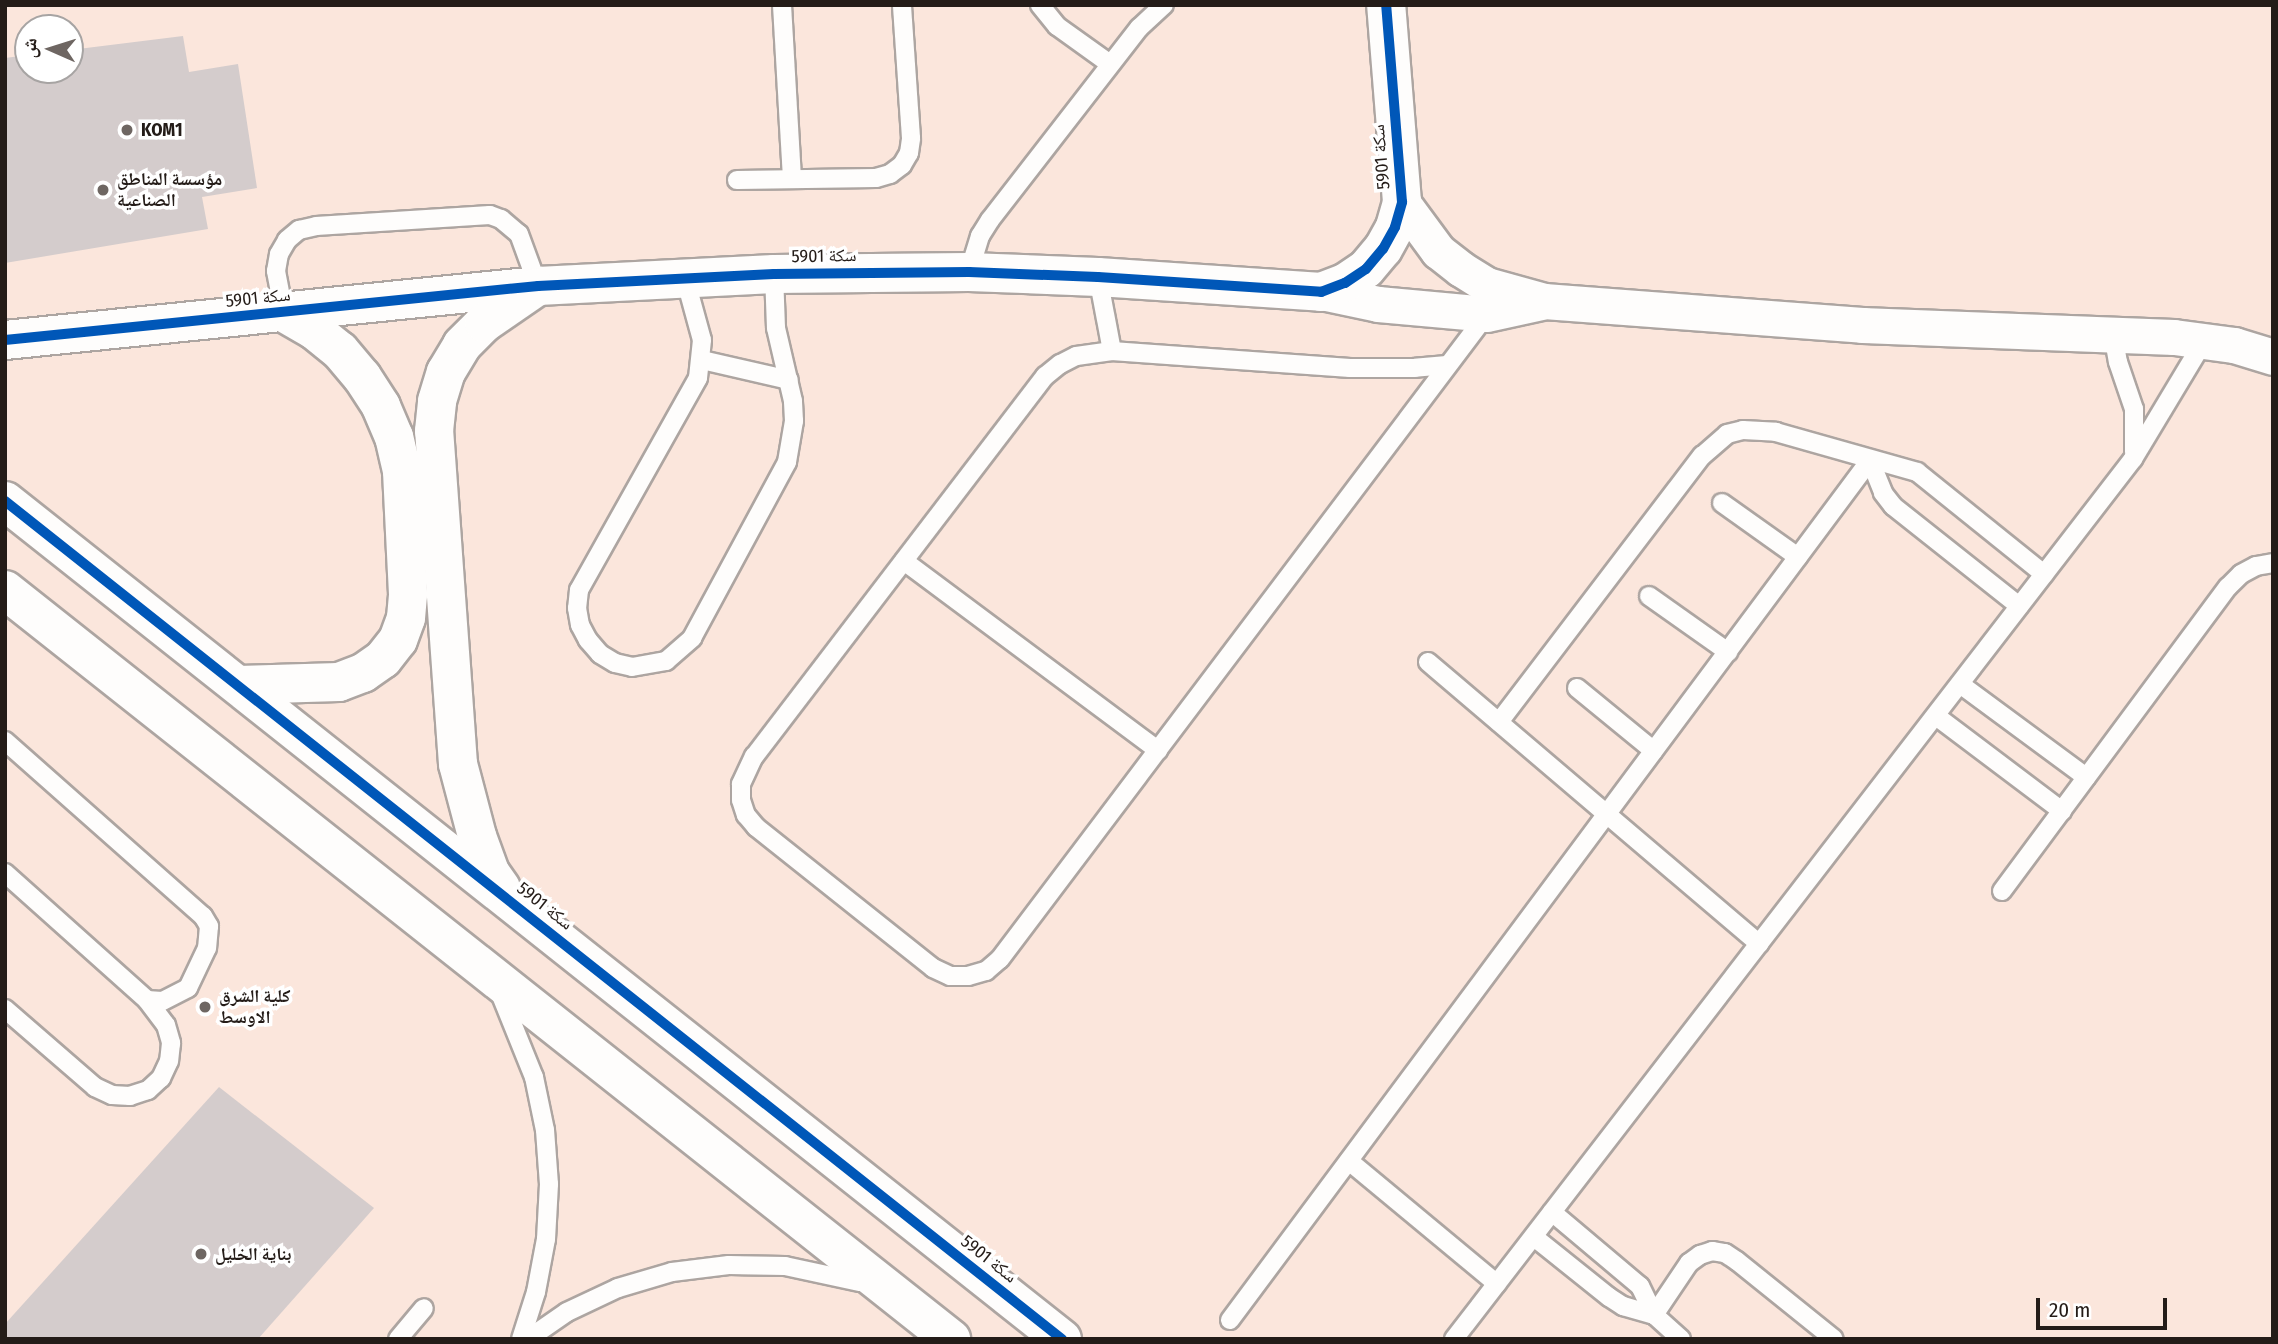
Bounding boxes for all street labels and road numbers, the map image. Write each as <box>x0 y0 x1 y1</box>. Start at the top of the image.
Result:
street label: سكة 5901 <box>1367 124 1395 190</box>
street label: سكة 5901 <box>791 245 857 267</box>
street label: سكة 5901 <box>224 284 292 312</box>
street label: سكة 5901 <box>513 877 577 935</box>
street label: سكة 5901 <box>957 1230 1021 1288</box>

